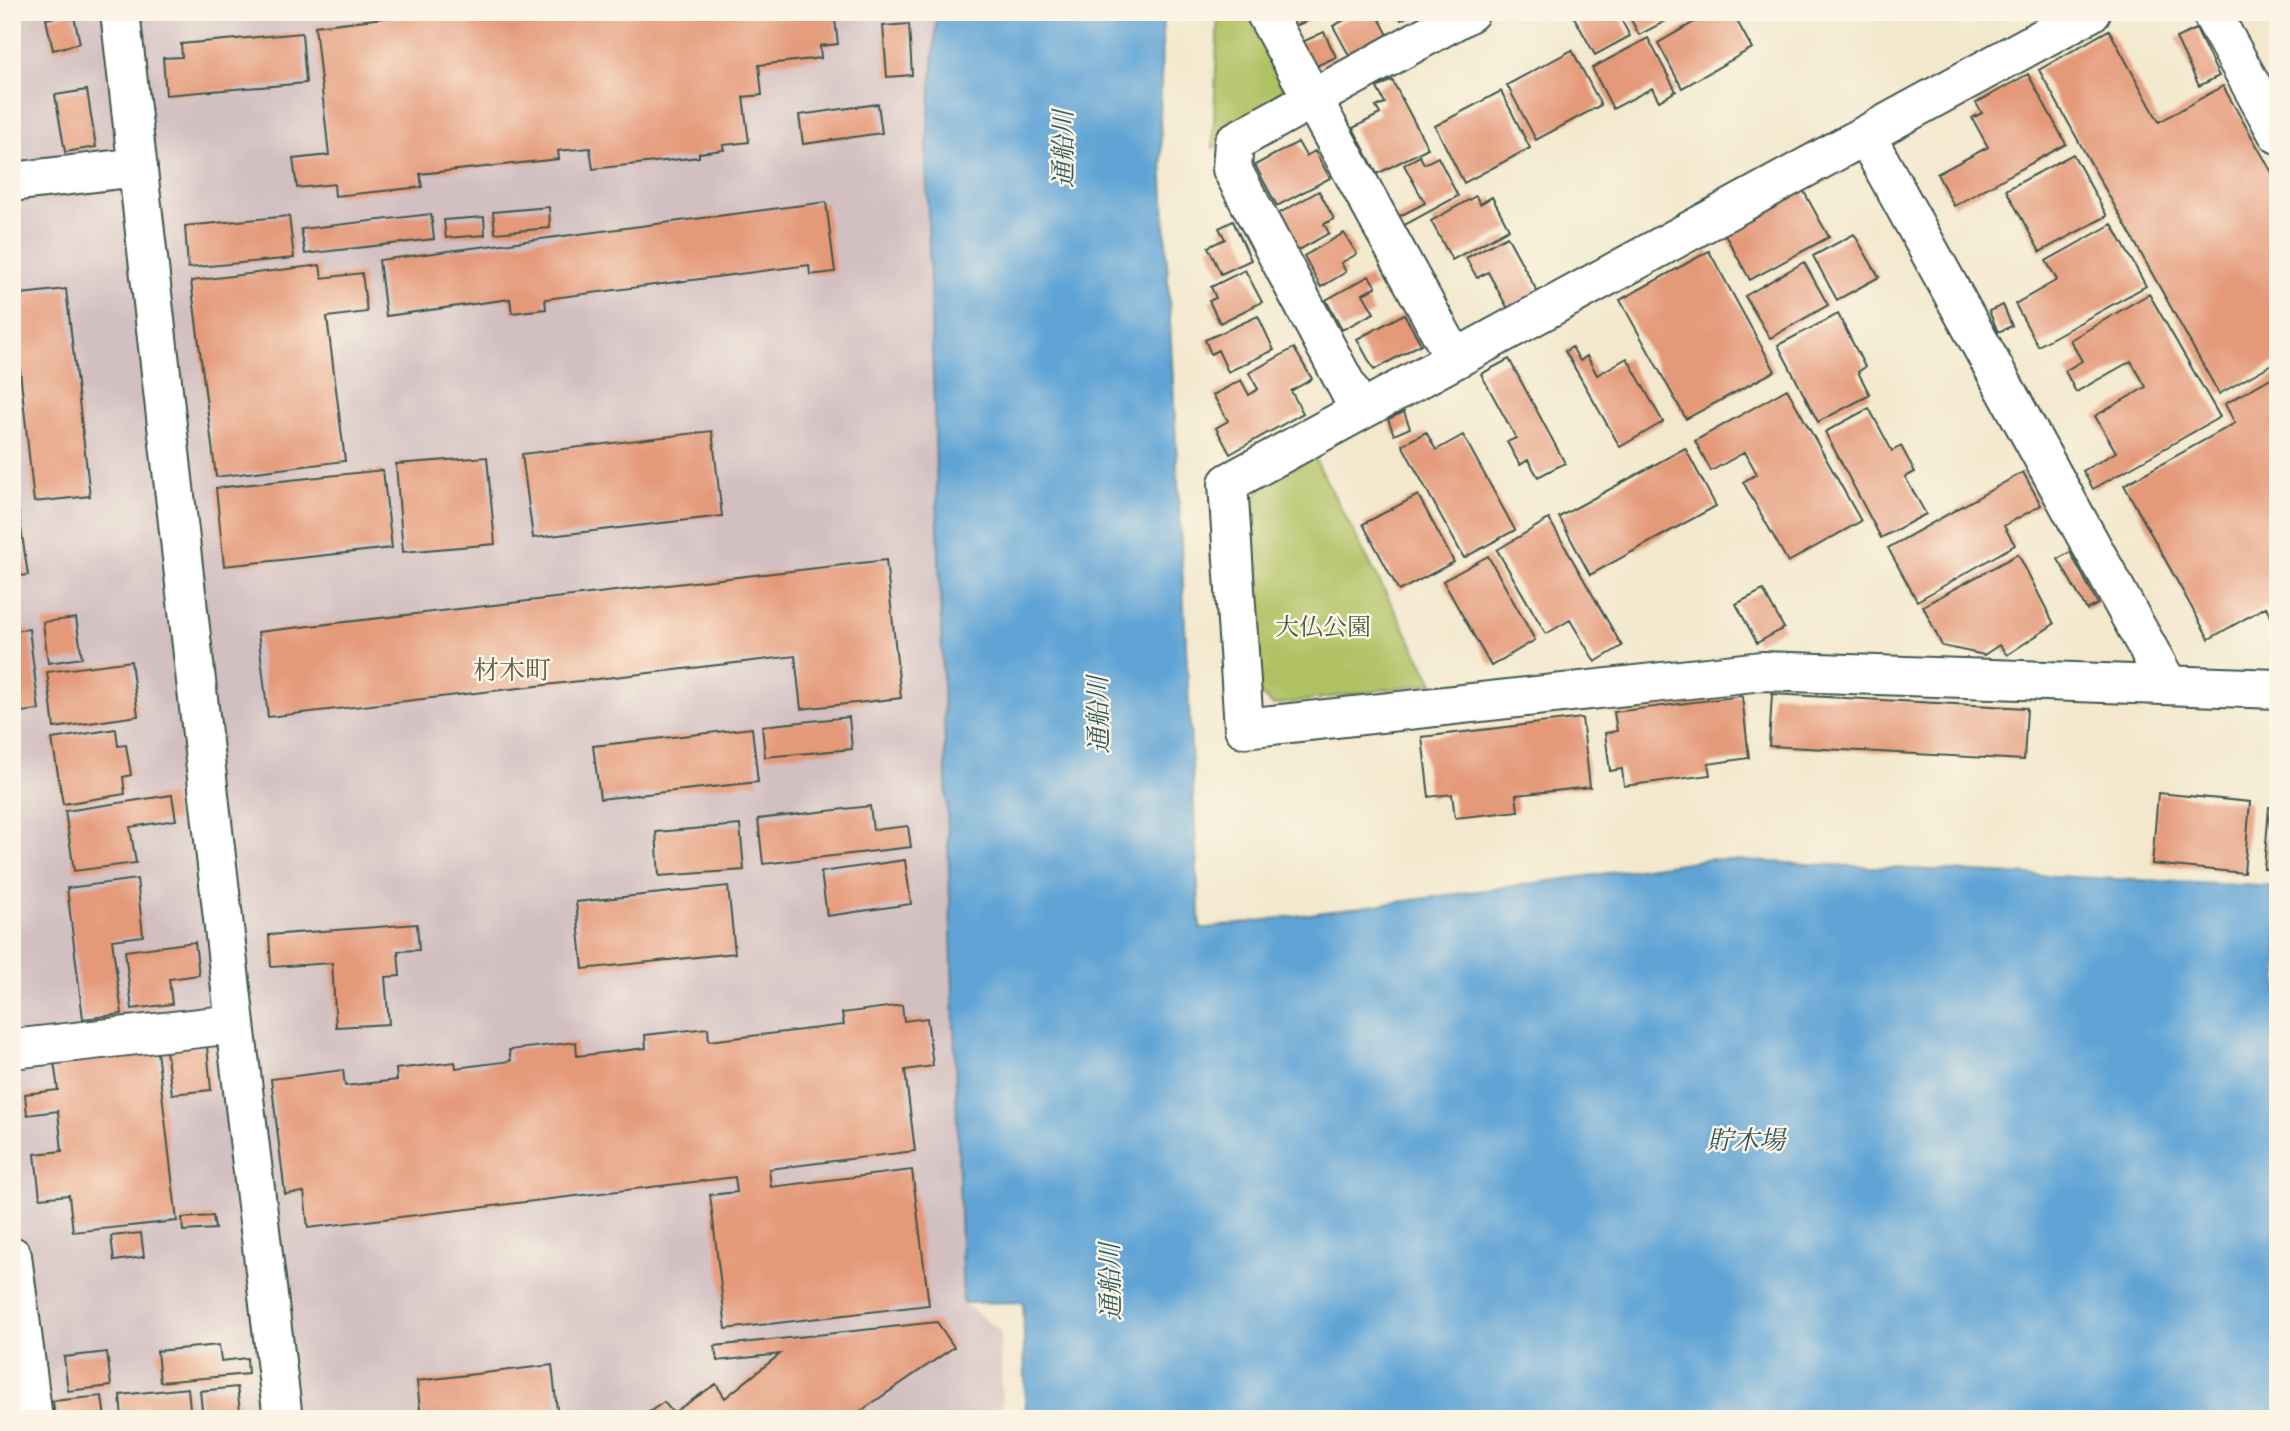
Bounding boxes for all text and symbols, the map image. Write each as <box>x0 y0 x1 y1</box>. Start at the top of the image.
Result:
water label: 通船川 <box>1050 107 1078 188</box>
park label: 大仏公園 <box>1275 614 1371 641</box>
district label: 材木町 <box>473 657 551 685</box>
water label: 通船川 <box>1084 673 1114 754</box>
water label: 貯木場 <box>1707 1127 1787 1155</box>
water label: 通船川 <box>1096 1240 1126 1321</box>

